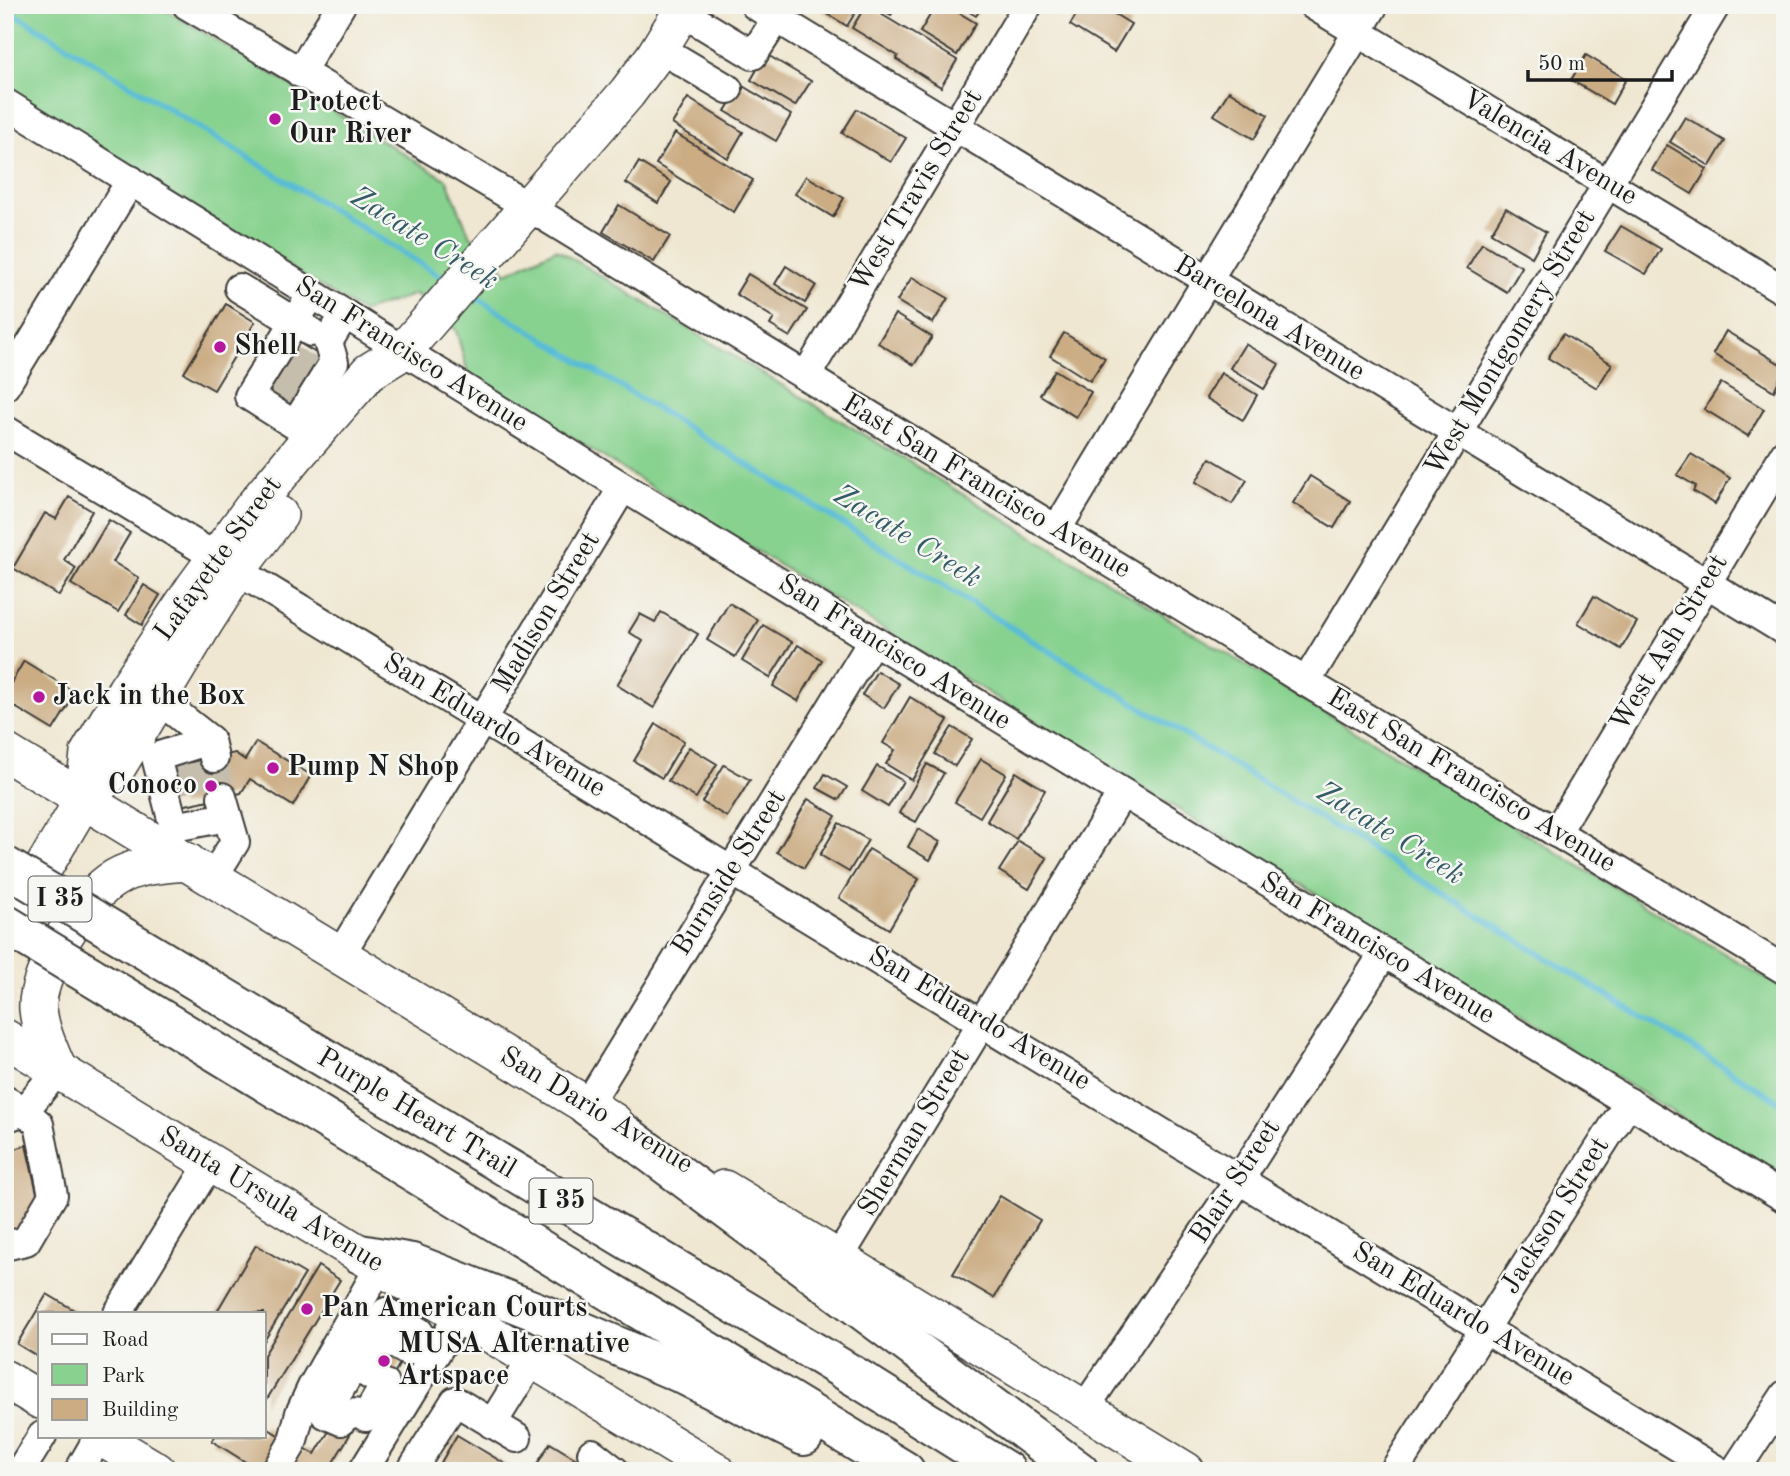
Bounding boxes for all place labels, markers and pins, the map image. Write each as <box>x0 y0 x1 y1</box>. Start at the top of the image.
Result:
place label: Protect Our River <box>289 89 412 149</box>
marker: Protect Our River <box>267 111 283 127</box>
place label: Shell <box>234 333 298 361</box>
marker: Shell <box>212 339 228 355</box>
place label: Jack in the Box <box>53 683 245 711</box>
marker: Jack in the Box <box>31 689 47 705</box>
place label: Pump N Shop <box>287 754 459 782</box>
marker: Pump N Shop <box>265 760 281 776</box>
place label: Conoco <box>108 772 197 800</box>
marker: Conoco <box>203 778 219 794</box>
place label: Pan American Courts <box>321 1295 587 1323</box>
marker: Pan American Courts <box>299 1301 315 1317</box>
place label: MUSA Alternative Artspace <box>398 1331 630 1391</box>
marker: MUSA Alternative Artspace <box>376 1353 392 1369</box>

